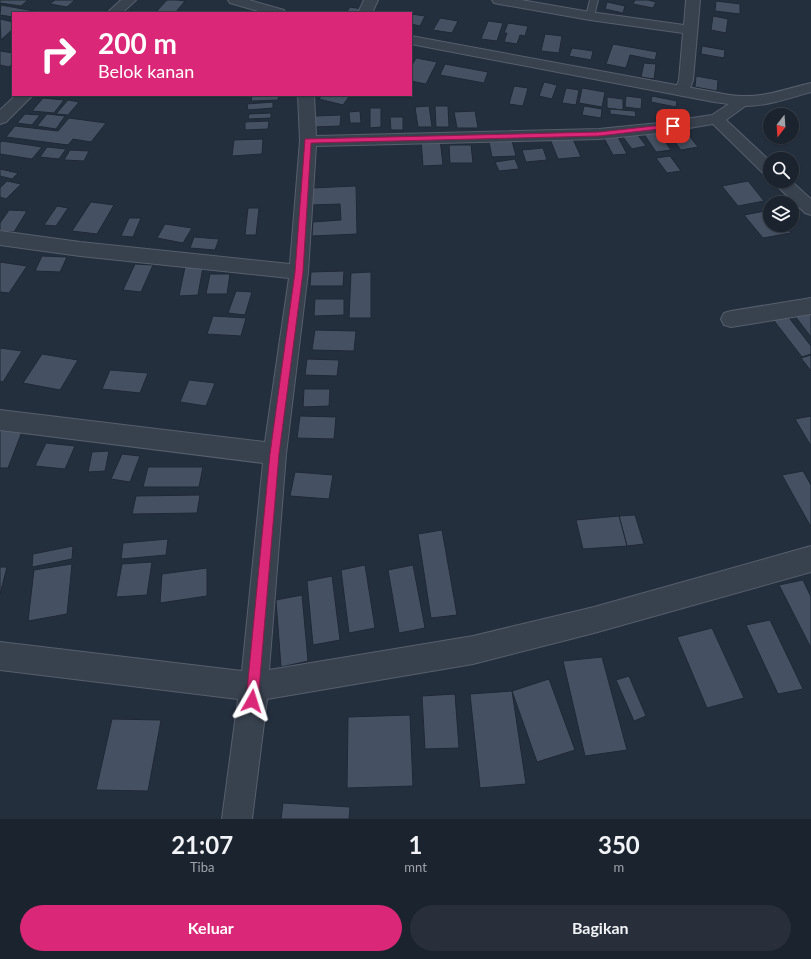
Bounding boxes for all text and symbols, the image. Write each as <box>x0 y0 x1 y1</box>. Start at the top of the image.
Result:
text: 200 m <box>98 26 177 60</box>
icon: right <box>32 28 84 80</box>
text: Belok kanan <box>98 60 194 82</box>
north arrow <box>763 108 799 144</box>
map controls <box>763 108 799 232</box>
pin <box>656 109 690 143</box>
icon: arrive <box>662 115 684 137</box>
button: search <box>763 152 799 188</box>
button: layers <box>763 196 799 232</box>
position arrow <box>231 680 273 722</box>
text: 21:07 <box>171 830 233 859</box>
text: 1 <box>409 830 423 859</box>
text: 350 <box>598 830 640 859</box>
text: Tiba <box>190 859 214 875</box>
text: mnt <box>404 859 427 875</box>
text: m <box>614 859 624 875</box>
button: Keluar <box>20 905 402 951</box>
button: Bagikan <box>410 905 791 951</box>

